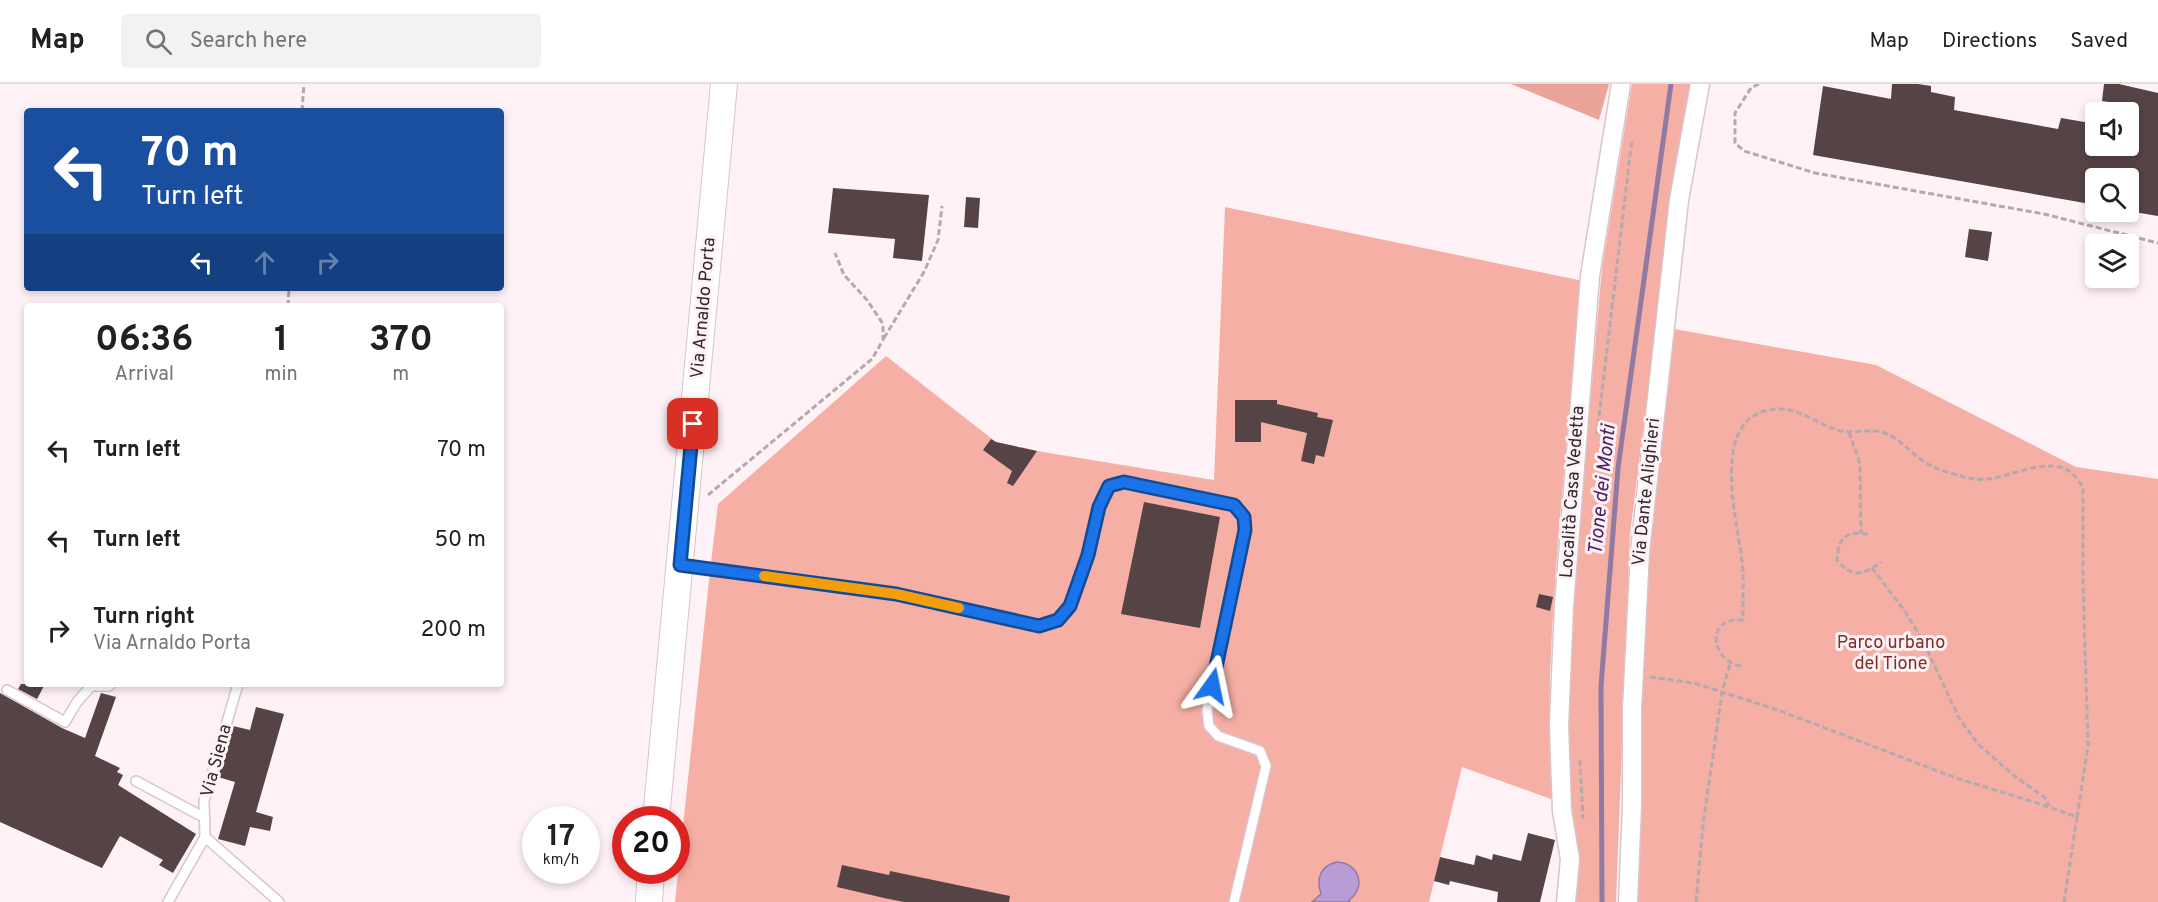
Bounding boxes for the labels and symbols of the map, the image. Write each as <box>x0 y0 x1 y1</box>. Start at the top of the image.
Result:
street label: Via Arnaldo Porta <box>686 236 722 380</box>
pin <box>667 398 718 449</box>
street label: Località Casa Vedetta <box>1555 405 1591 579</box>
street label: Via Dante Alighieri <box>1628 417 1666 567</box>
water label: Tione dei Monti <box>1583 422 1623 557</box>
park label: Parco urbano del Tione <box>1837 632 1945 676</box>
position arrow <box>1180 654 1244 718</box>
street label: Via Siena <box>196 722 238 800</box>
speed limit sign: 20 <box>612 806 690 884</box>

